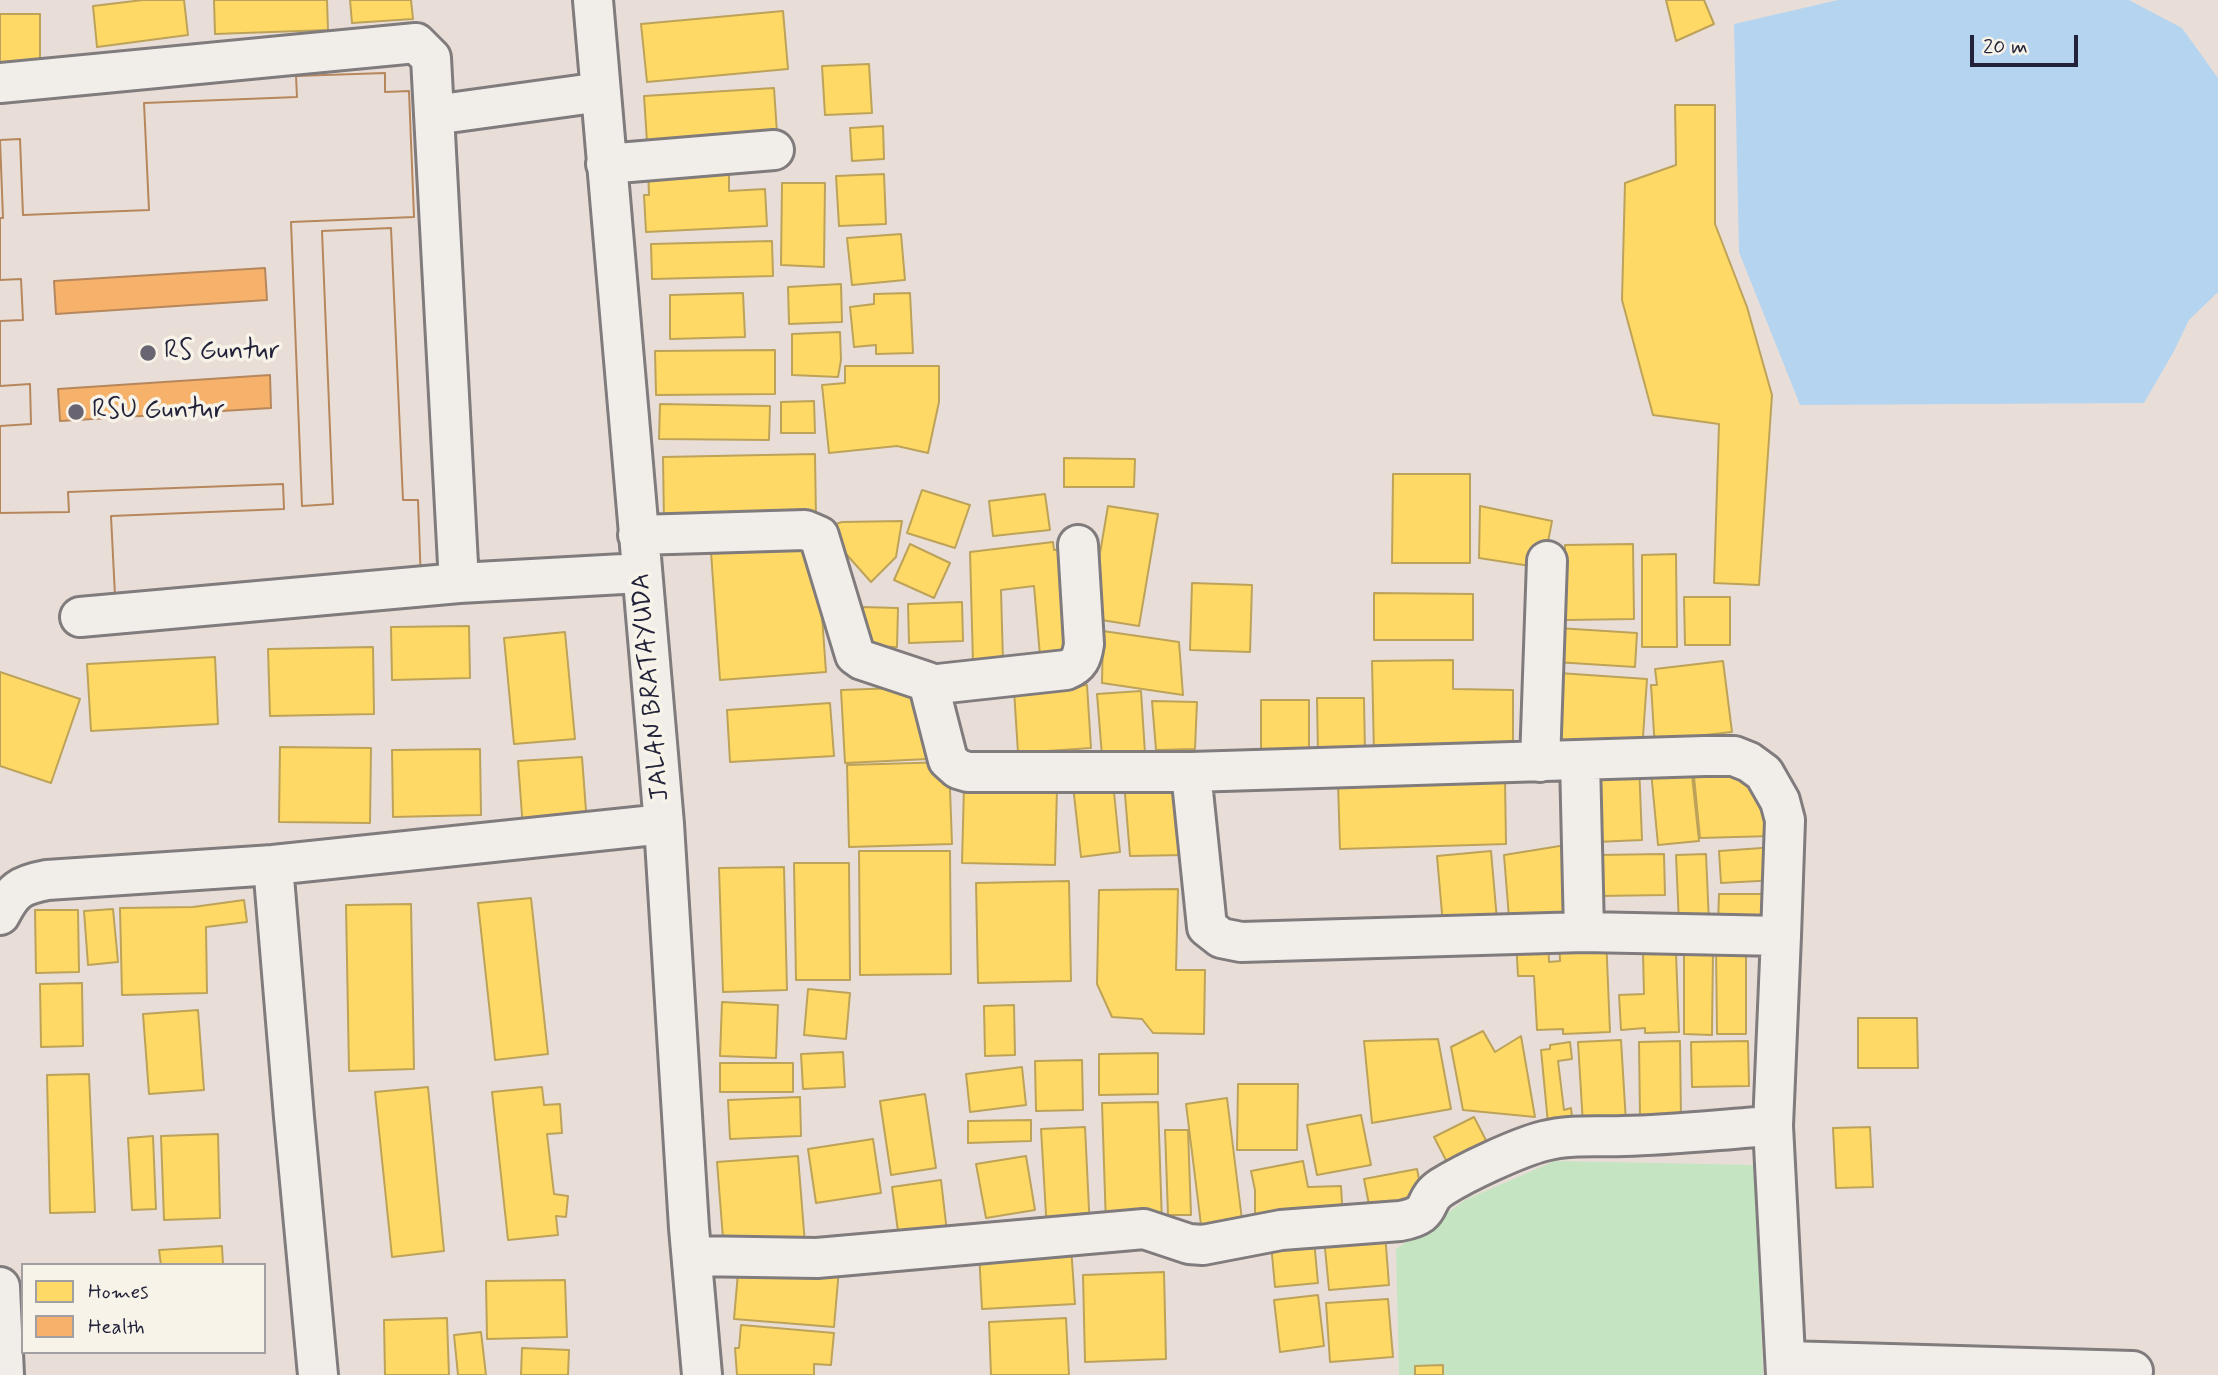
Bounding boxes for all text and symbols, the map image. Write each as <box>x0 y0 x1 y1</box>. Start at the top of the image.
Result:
scale bar <box>1973 21 2082 65</box>
text: 20 m <box>1983 33 2028 61</box>
place label: RS Guntur <box>164 337 280 369</box>
marker: RS Guntur <box>138 343 158 363</box>
place label: RSU Guntur <box>92 396 225 428</box>
marker: RSU Guntur <box>66 402 86 422</box>
street label: JALAN BRATAYUDA <box>626 572 678 802</box>
legend <box>21 1263 266 1354</box>
text: Homes <box>88 1278 148 1306</box>
text: Health <box>88 1313 145 1341</box>

